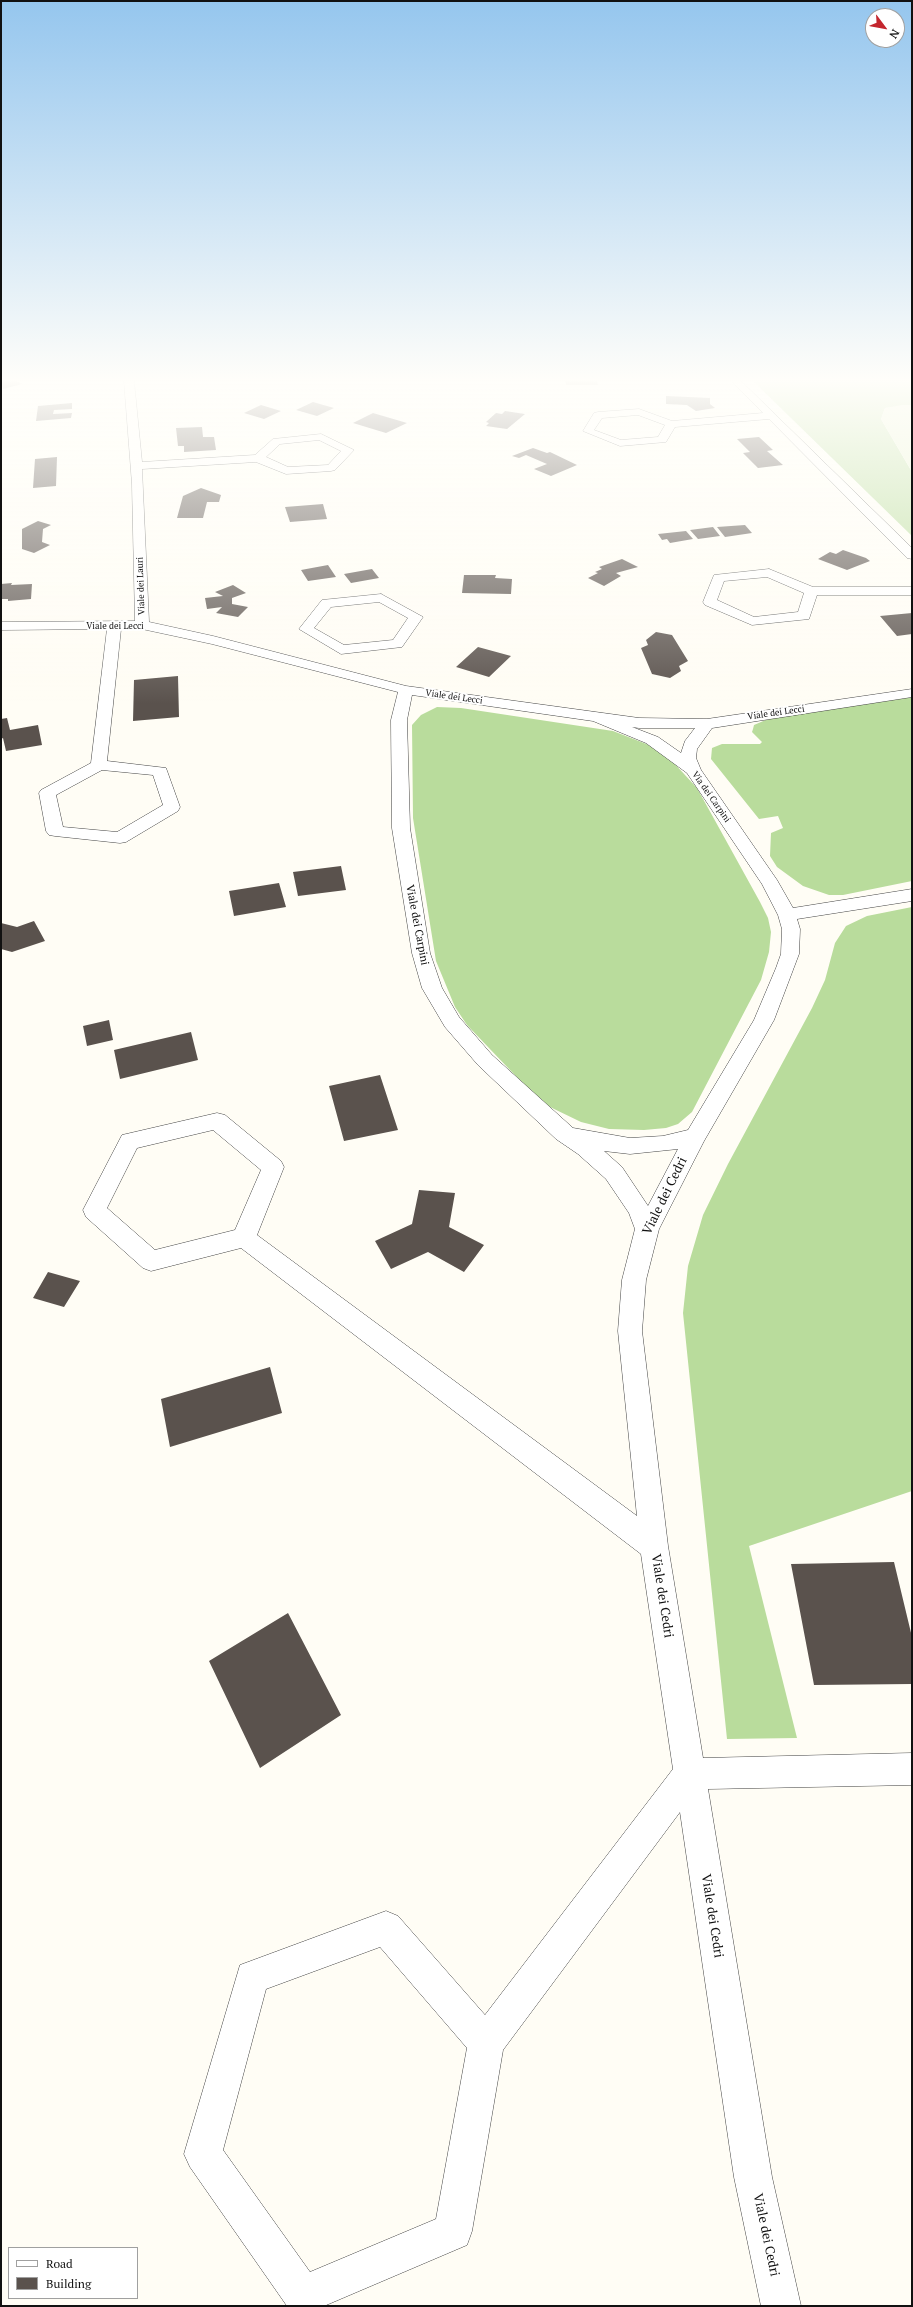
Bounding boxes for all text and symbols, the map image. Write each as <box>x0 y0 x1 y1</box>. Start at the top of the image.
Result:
north arrow <box>865 8 905 48</box>
text: N <box>886 27 902 41</box>
street label: Viale dei Lauri <box>135 557 147 615</box>
street label: Viale dei Lecci <box>86 621 144 631</box>
street label: Viale dei Lecci <box>425 688 483 706</box>
street label: Viale dei Lecci <box>747 704 805 722</box>
street label: Via dei Carpini <box>689 769 733 825</box>
street label: Viale dei Carpini <box>403 884 431 966</box>
street label: Viale dei Cedri <box>639 1155 691 1237</box>
street label: Viale dei Cedri <box>648 1553 676 1639</box>
street label: Viale dei Cedri <box>698 1873 726 1959</box>
street label: Viale dei Cedri <box>750 2192 782 2278</box>
legend <box>8 2247 138 2299</box>
text: Road <box>46 2256 73 2271</box>
text: Building <box>46 2276 91 2291</box>

